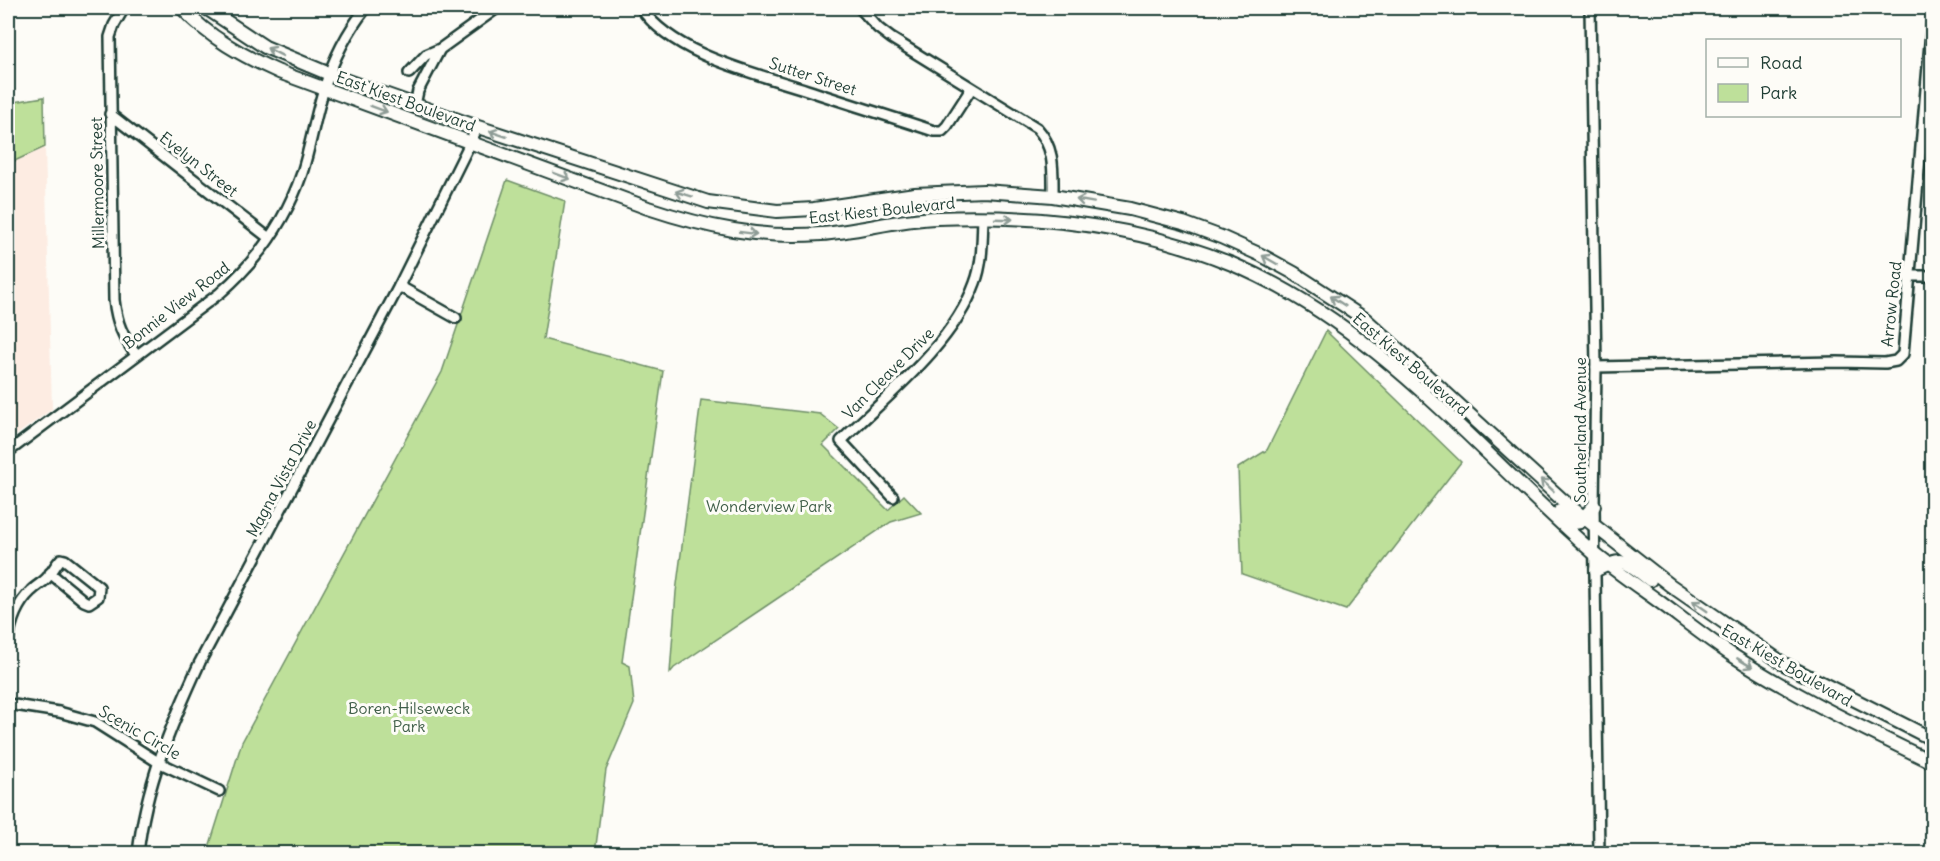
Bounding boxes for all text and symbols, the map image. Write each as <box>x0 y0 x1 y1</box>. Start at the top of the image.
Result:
legend <box>1706 39 1901 117</box>
one-way arrow <box>266 45 284 57</box>
text: Road <box>1760 51 1803 74</box>
street label: Sutter Street <box>767 53 860 100</box>
street label: East Kiest Boulevard <box>334 66 478 136</box>
text: Park <box>1760 81 1797 104</box>
one-way arrow <box>369 104 387 115</box>
street label: Millermoore Street <box>86 116 108 249</box>
street label: Evelyn Street <box>156 127 243 201</box>
one-way arrow <box>489 128 508 139</box>
one-way arrow <box>552 171 571 182</box>
one-way arrow <box>675 188 694 199</box>
street label: East Kiest Boulevard <box>808 192 956 228</box>
one-way arrow <box>1076 195 1095 206</box>
one-way arrow <box>994 213 1014 225</box>
one-way arrow <box>737 228 757 239</box>
one-way arrow <box>1262 253 1279 265</box>
street label: Bonnie View Road <box>119 257 233 353</box>
street label: Arrow Road <box>1877 260 1905 348</box>
one-way arrow <box>1330 295 1347 307</box>
street label: East Kiest Boulevard <box>1349 308 1473 420</box>
street label: Van Cleave Drive <box>838 323 938 423</box>
street label: Southerland Avenue <box>1570 357 1590 503</box>
street label: Magna Vista Drive <box>242 416 320 540</box>
one-way arrow <box>1540 478 1555 492</box>
park label: Wonderview Park <box>706 496 832 516</box>
one-way arrow <box>1693 600 1709 612</box>
street label: East Kiest Boulevard <box>1718 620 1856 710</box>
one-way arrow <box>1736 657 1753 669</box>
park label: Boren-Hilseweck Park <box>348 698 470 736</box>
street label: Scenic Circle <box>96 701 184 763</box>

